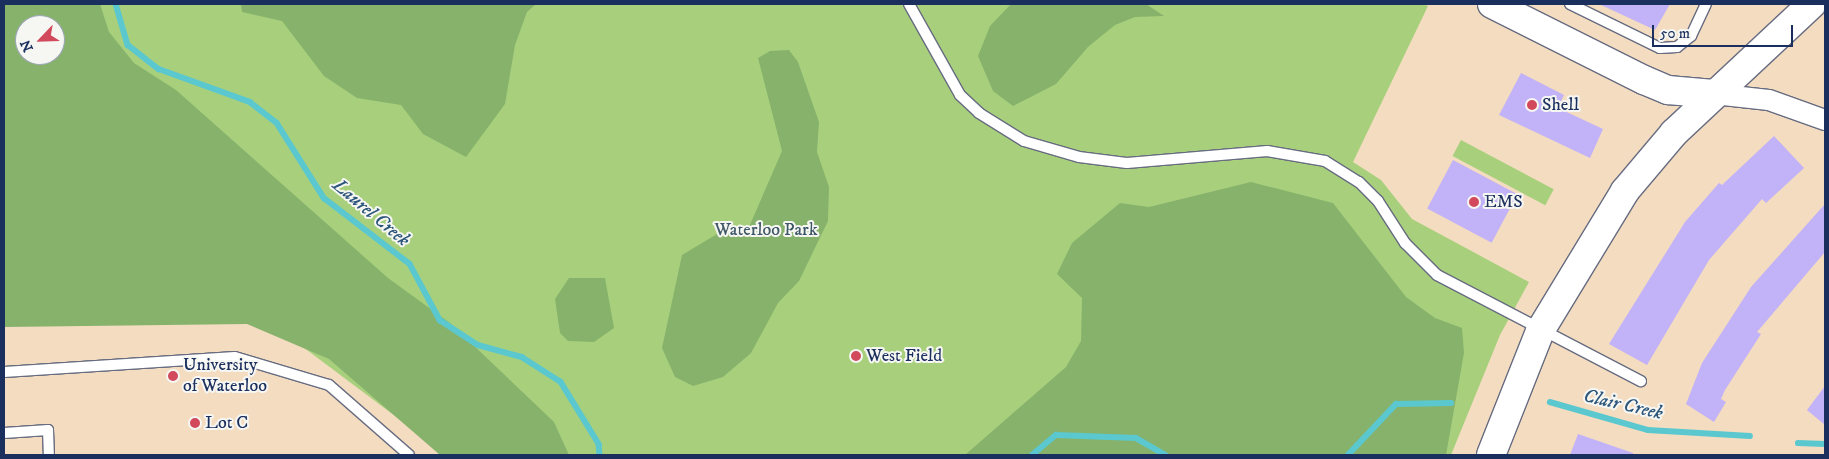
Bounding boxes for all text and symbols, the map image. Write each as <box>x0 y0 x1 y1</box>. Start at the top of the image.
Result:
north arrow <box>15 15 65 65</box>
scale bar <box>1654 15 1795 47</box>
text: 50 m <box>1660 24 1690 43</box>
text: N <box>17 37 38 55</box>
place label: Shell <box>1542 94 1579 116</box>
marker: Shell <box>1526 99 1538 111</box>
water label: Laurel Creek <box>328 174 414 252</box>
place label: EMS <box>1484 191 1523 213</box>
marker: EMS <box>1468 196 1480 208</box>
park label: Waterloo Park <box>714 219 818 241</box>
place label: West Field <box>866 345 942 367</box>
marker: West Field <box>850 350 862 362</box>
place label: University of Waterloo <box>183 355 267 398</box>
marker: University of Waterloo <box>167 370 179 382</box>
water label: Clair Creek <box>1581 385 1665 425</box>
place label: Lot C <box>205 412 248 434</box>
marker: Lot C <box>189 417 201 429</box>

